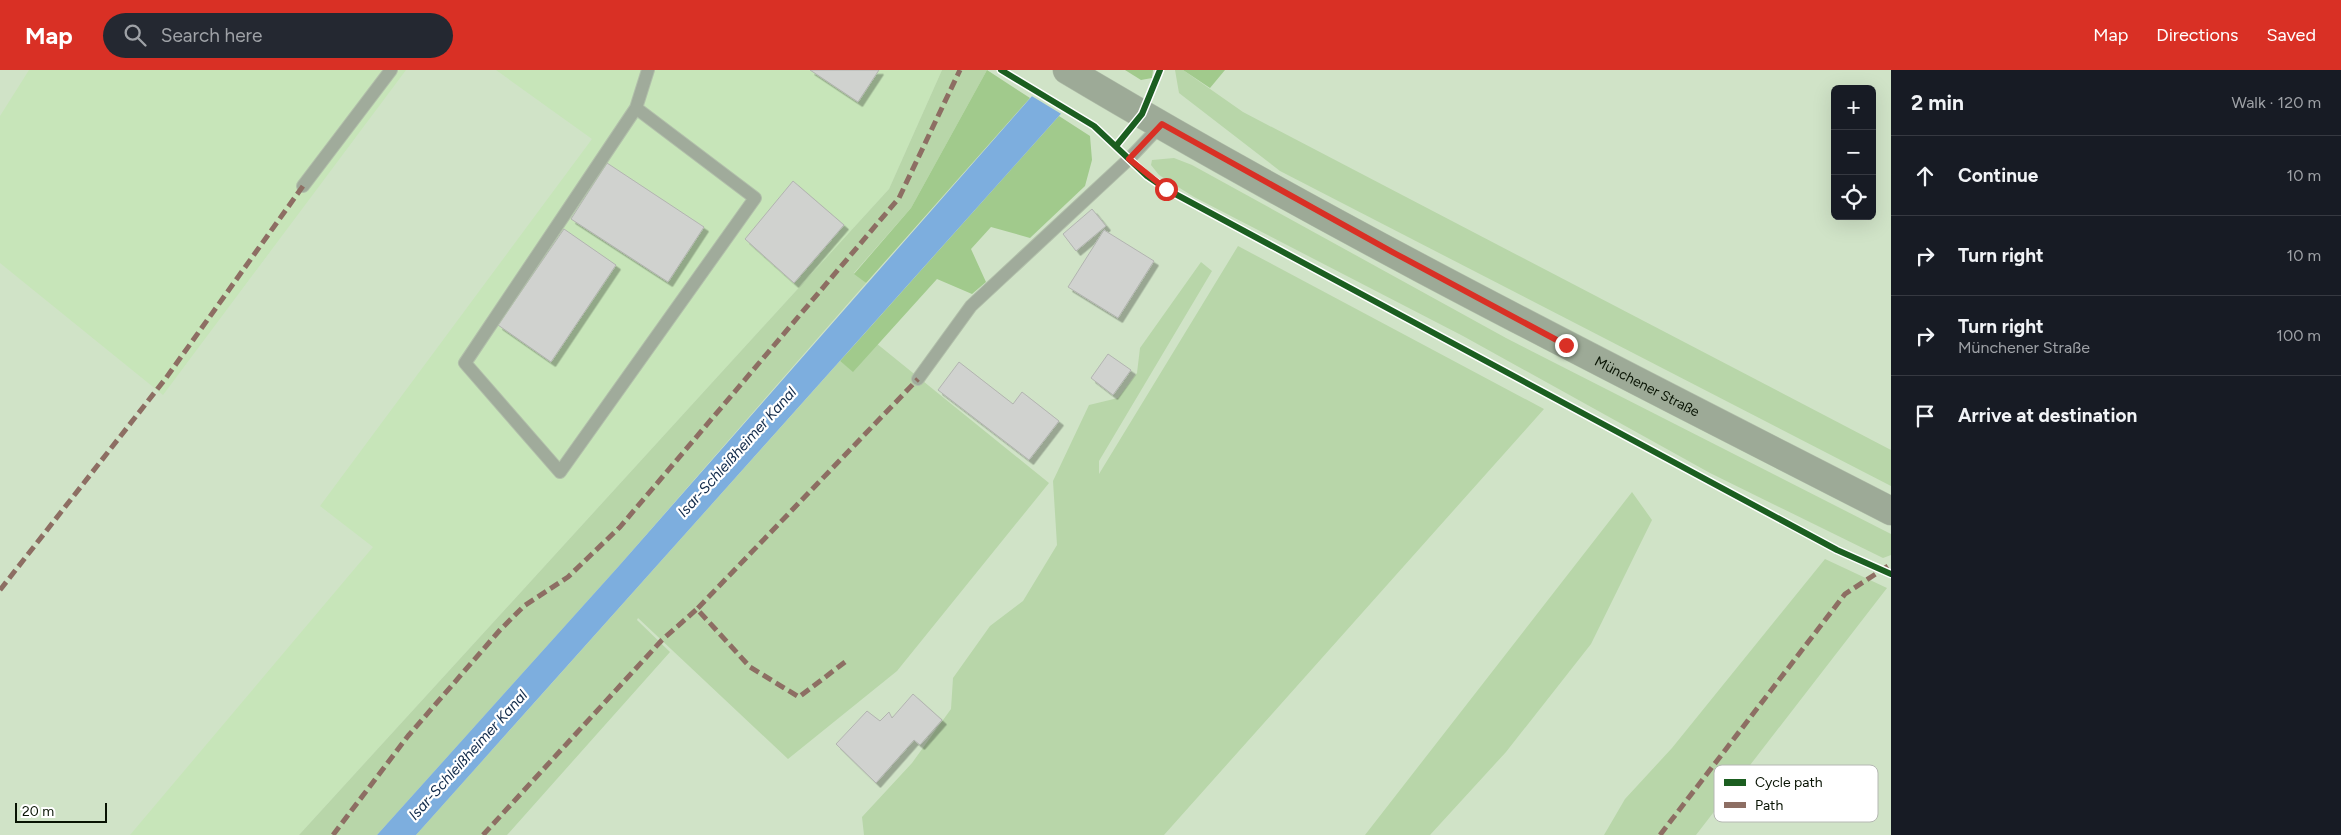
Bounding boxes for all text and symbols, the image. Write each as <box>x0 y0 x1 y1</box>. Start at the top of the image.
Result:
search box <box>103 13 453 58</box>
text: Map <box>25 21 73 50</box>
icon: search <box>121 21 149 49</box>
text: Search here <box>161 24 262 47</box>
text: Map <box>2093 24 2128 46</box>
text: Directions <box>2156 24 2238 46</box>
text: Saved <box>2266 24 2316 46</box>
map controls <box>1831 85 1876 220</box>
button: + <box>1831 85 1876 130</box>
text: 2 min <box>1911 90 1964 115</box>
text: Walk · 120 m <box>2232 93 2321 112</box>
button: − <box>1831 130 1876 175</box>
icon: ahead <box>1911 162 1939 190</box>
text: Continue <box>1958 164 2038 187</box>
text: 10 m <box>2287 166 2321 185</box>
button: locate <box>1831 175 1876 220</box>
route start <box>1155 178 1178 201</box>
icon: right <box>1911 242 1939 270</box>
text: Turn right <box>1958 244 2044 267</box>
text: 10 m <box>2287 246 2321 265</box>
text: Turn right <box>1958 315 2044 338</box>
icon: right <box>1911 322 1939 350</box>
text: 100 m <box>2276 326 2321 345</box>
route end <box>1555 334 1578 357</box>
text: Münchener Straße <box>1958 338 2090 357</box>
street label: Münchener Straße <box>1592 352 1703 420</box>
water label: Isar-Schleißheimer Kanal <box>674 383 801 521</box>
icon: arrive <box>1911 402 1939 430</box>
text: Arrive at destination <box>1958 404 2137 427</box>
water label: Isar-Schleißheimer Kanal <box>405 686 532 824</box>
legend <box>1714 765 1878 822</box>
text: Cycle path <box>1755 774 1823 791</box>
text: Path <box>1755 797 1783 814</box>
scale bar <box>15 800 108 823</box>
text: 20 m <box>22 803 54 820</box>

